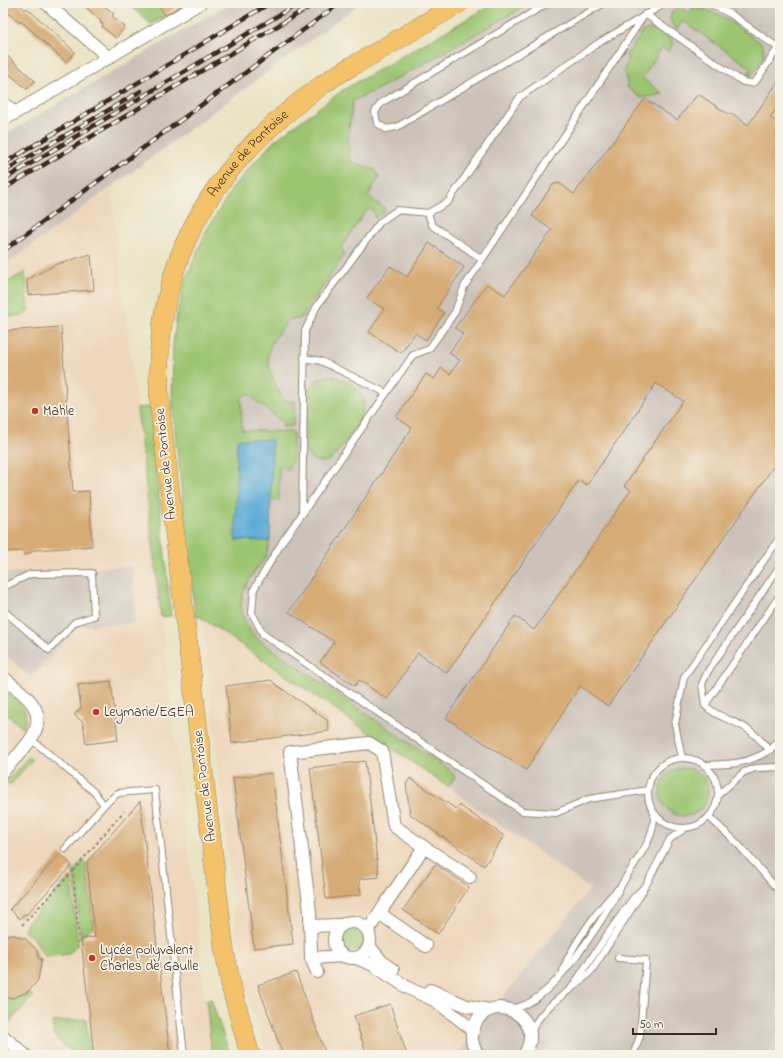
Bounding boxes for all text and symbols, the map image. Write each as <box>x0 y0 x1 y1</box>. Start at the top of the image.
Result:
street label: Avenue de Pontoise <box>202 104 294 201</box>
place label: Mahle <box>43 401 75 422</box>
marker: Mahle <box>30 406 40 416</box>
street label: Avenue de Pontoise <box>150 406 182 521</box>
place label: Leymarie/EGEA <box>104 702 194 724</box>
marker: Leymarie/EGEA <box>91 707 101 717</box>
street label: Avenue de Pontoise <box>188 728 222 843</box>
place label: Lycée polyvalent Charles de Gaulle <box>100 940 199 977</box>
marker: Lycée polyvalent Charles de Gaulle <box>87 953 97 963</box>
scale bar <box>633 1010 716 1036</box>
text: 50 m <box>639 1016 663 1034</box>

